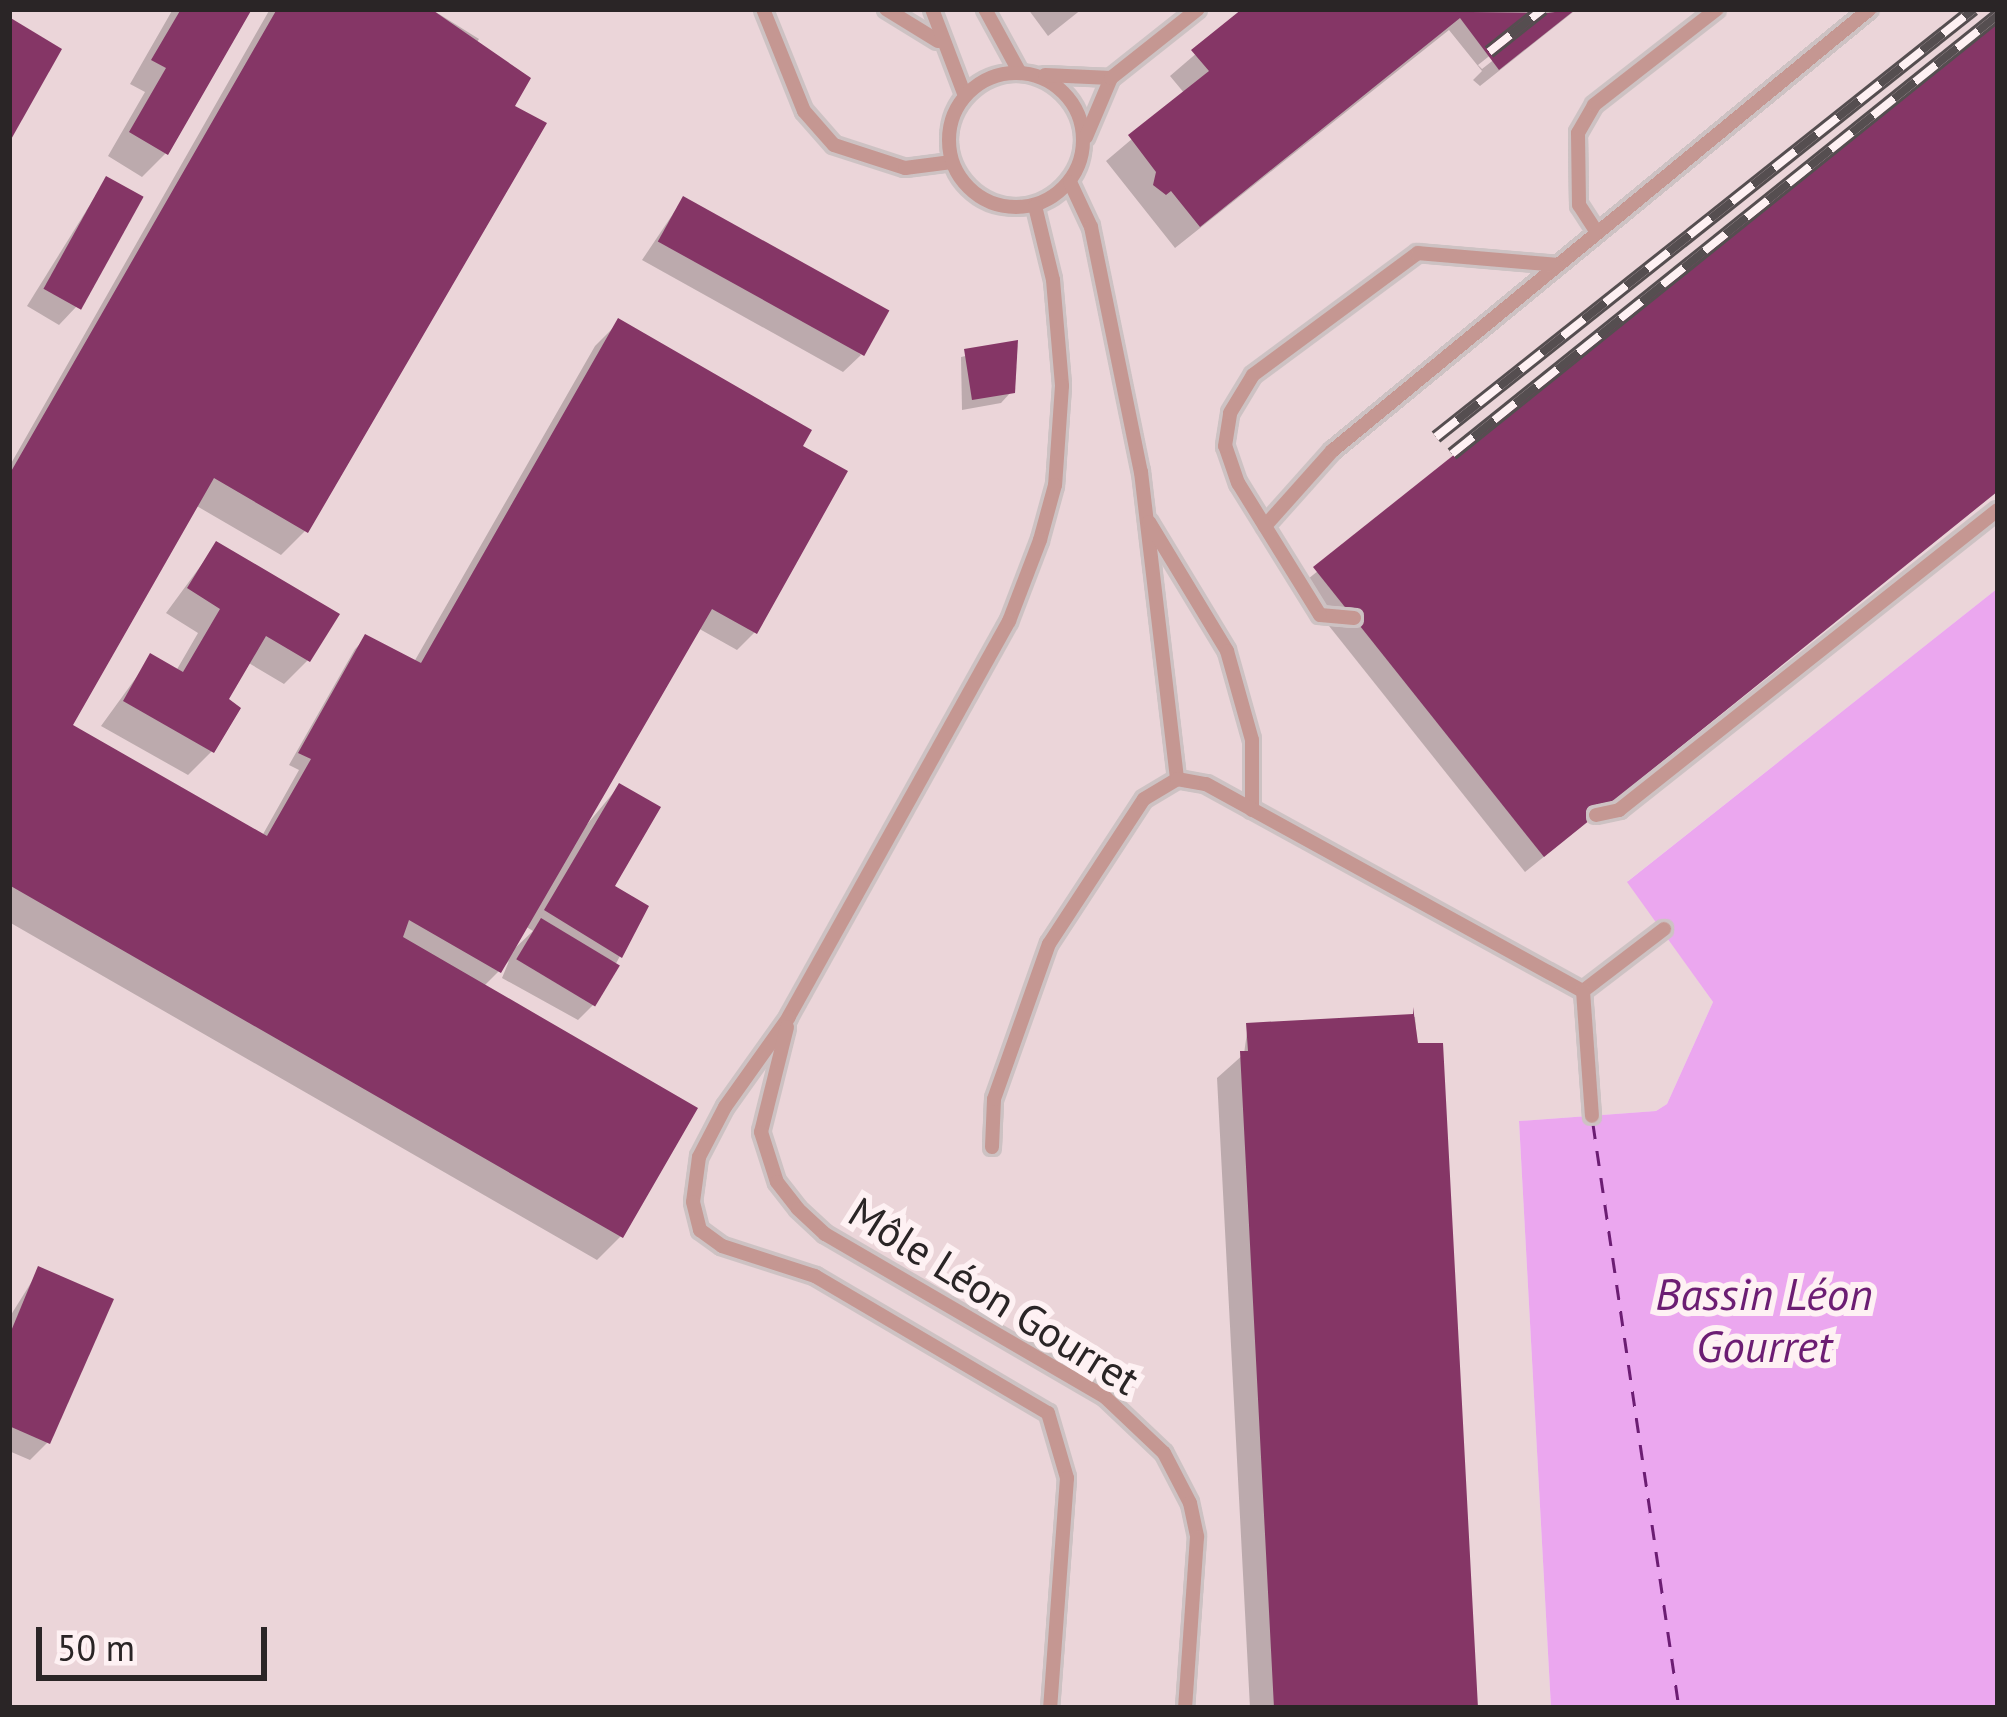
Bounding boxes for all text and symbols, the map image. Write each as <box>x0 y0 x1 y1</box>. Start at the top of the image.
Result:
street label: Môle Léon Gourret <box>840 1187 1148 1405</box>
water label: Bassin Léon Gourret <box>1655 1267 1873 1373</box>
scale bar <box>42 1603 273 1677</box>
text: 50 m <box>57 1624 135 1671</box>

